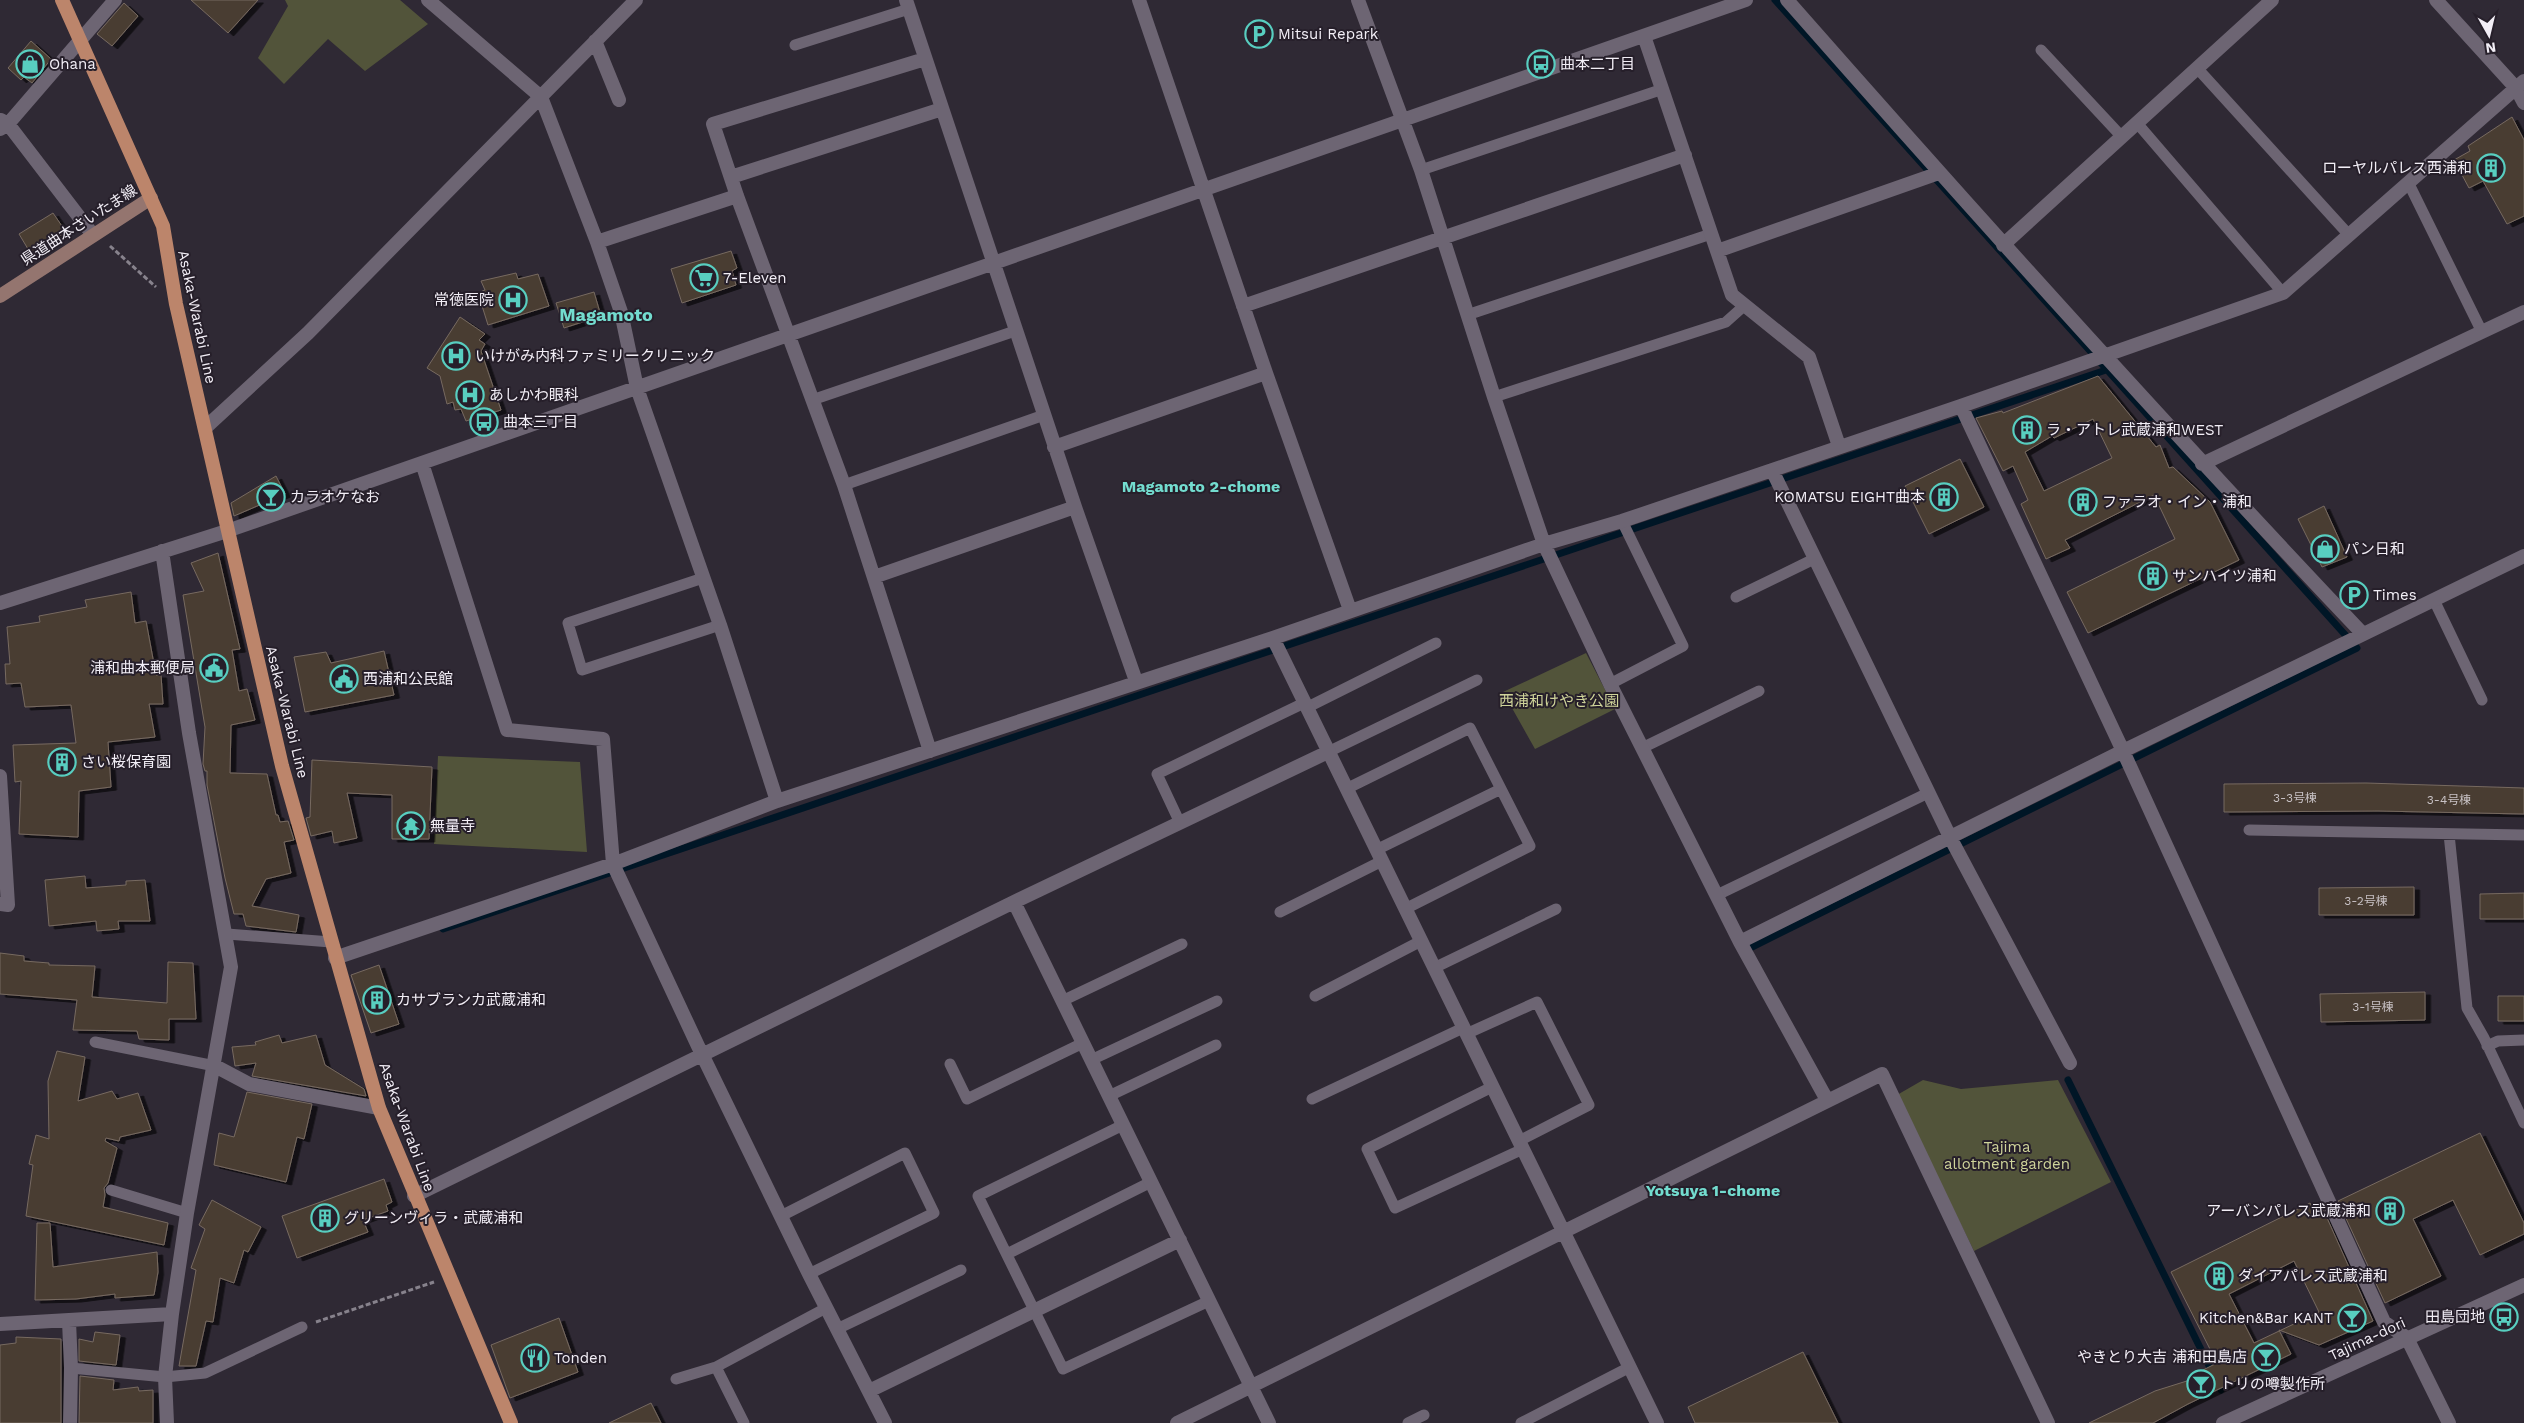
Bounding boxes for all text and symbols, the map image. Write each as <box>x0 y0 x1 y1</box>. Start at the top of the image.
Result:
north arrow <box>2464 10 2514 60</box>
parking icon: Mitsui Repark <box>1244 19 1274 49</box>
place label: Mitsui Repark <box>1278 25 1379 43</box>
text: N <box>2485 39 2497 57</box>
shop icon: Ohana <box>15 49 45 79</box>
bus stop icon: 曲本二丁目 <box>1526 49 1556 79</box>
place label: Ohana <box>49 55 96 73</box>
place label: 曲本二丁目 <box>1560 55 1635 73</box>
building icon: ローヤルパレス西浦和 <box>2476 153 2506 183</box>
place label: ローヤルパレス西浦和 <box>2322 159 2472 177</box>
street label: 県道曲本さいたま線 <box>18 181 140 269</box>
street label: Asaka-Warabi Line <box>174 249 220 385</box>
supermarket icon: 7-Eleven <box>689 263 719 293</box>
place label: 7-Eleven <box>723 269 787 287</box>
hospital icon: 常徳医院 <box>498 285 528 315</box>
place label: 常徳医院 <box>434 291 494 309</box>
district label: Magamoto <box>559 304 653 325</box>
hospital icon: いけがみ内科ファミリークリニック <box>441 341 471 371</box>
place label: いけがみ内科ファミリークリニック <box>475 347 715 365</box>
hospital icon: あしかわ眼科 <box>455 380 485 410</box>
place label: あしかわ眼科 <box>489 386 579 404</box>
bus stop icon: 曲本三丁目 <box>469 407 499 437</box>
place label: 曲本三丁目 <box>503 413 578 431</box>
building icon: ラ・アトレ武蔵浦和WEST <box>2012 415 2042 445</box>
place label: ラ・アトレ武蔵浦和WEST <box>2046 421 2223 439</box>
district label: Magamoto 2-chome <box>1122 477 1280 496</box>
bar icon: カラオケなお <box>256 482 286 512</box>
building icon: KOMATSU EIGHT曲本 <box>1929 482 1959 512</box>
building icon: ファラオ・イン・浦和 <box>2068 487 2098 517</box>
place label: カラオケなお <box>290 488 380 506</box>
place label: KOMATSU EIGHT曲本 <box>1774 488 1925 506</box>
place label: ファラオ・イン・浦和 <box>2102 493 2252 511</box>
shop icon: パン日和 <box>2310 534 2340 564</box>
place label: パン日和 <box>2344 540 2405 558</box>
building icon: サンハイツ浦和 <box>2138 561 2168 591</box>
place label: サンハイツ浦和 <box>2172 567 2277 585</box>
parking icon: Times <box>2339 580 2369 610</box>
place label: Times <box>2373 586 2417 604</box>
street label: Asaka-Warabi Line <box>262 644 312 780</box>
public building icon: 浦和曲本郵便局 <box>199 653 229 683</box>
place label: 浦和曲本郵便局 <box>90 659 195 677</box>
public building icon: 西浦和公民館 <box>329 664 359 694</box>
place label: 西浦和公民館 <box>363 670 453 688</box>
park label: 西浦和けやき公園 <box>1499 692 1619 710</box>
building icon: さい桜保育園 <box>47 747 77 777</box>
place label: さい桜保育園 <box>81 753 171 771</box>
house number: 3-3号棟 <box>2273 791 2317 805</box>
house number: 3-4号棟 <box>2427 793 2471 807</box>
temple icon: 無量寺 <box>396 811 426 841</box>
place label: 無量寺 <box>430 817 475 835</box>
house number: 3-2号棟 <box>2344 894 2388 908</box>
building icon: カサブランカ武蔵浦和 <box>362 985 392 1015</box>
place label: カサブランカ武蔵浦和 <box>396 991 546 1009</box>
house number: 3-1号棟 <box>2352 1000 2394 1014</box>
street label: Asaka-Warabi Line <box>375 1060 439 1194</box>
park label: Tajima allotment garden <box>1944 1138 2070 1173</box>
district label: Yotsuya 1-chome <box>1646 1181 1780 1200</box>
building icon: アーバンパレス武蔵浦和 <box>2375 1196 2405 1226</box>
place label: アーバンパレス武蔵浦和 <box>2206 1202 2371 1220</box>
building icon: グリーンヴィラ・武蔵浦和 <box>310 1203 340 1233</box>
place label: グリーンヴィラ・武蔵浦和 <box>344 1209 523 1227</box>
building icon: ダイアパレス武蔵浦和 <box>2204 1261 2234 1291</box>
place label: ダイアパレス武蔵浦和 <box>2238 1267 2388 1285</box>
bus stop icon: 田島団地 <box>2489 1302 2519 1332</box>
bar icon: Kitchen&Bar KANT <box>2337 1303 2367 1333</box>
place label: 田島団地 <box>2425 1308 2485 1326</box>
place label: Kitchen&Bar KANT <box>2199 1309 2333 1327</box>
street label: Tajima-dori <box>2326 1313 2408 1365</box>
bar icon: やきとり大吉 浦和田島店 <box>2251 1342 2281 1372</box>
restaurant icon: Tonden <box>520 1343 550 1373</box>
place label: やきとり大吉 浦和田島店 <box>2077 1348 2247 1366</box>
place label: Tonden <box>554 1349 607 1367</box>
bar icon: トリの噂製作所 <box>2186 1369 2216 1399</box>
place label: トリの噂製作所 <box>2220 1375 2325 1393</box>

